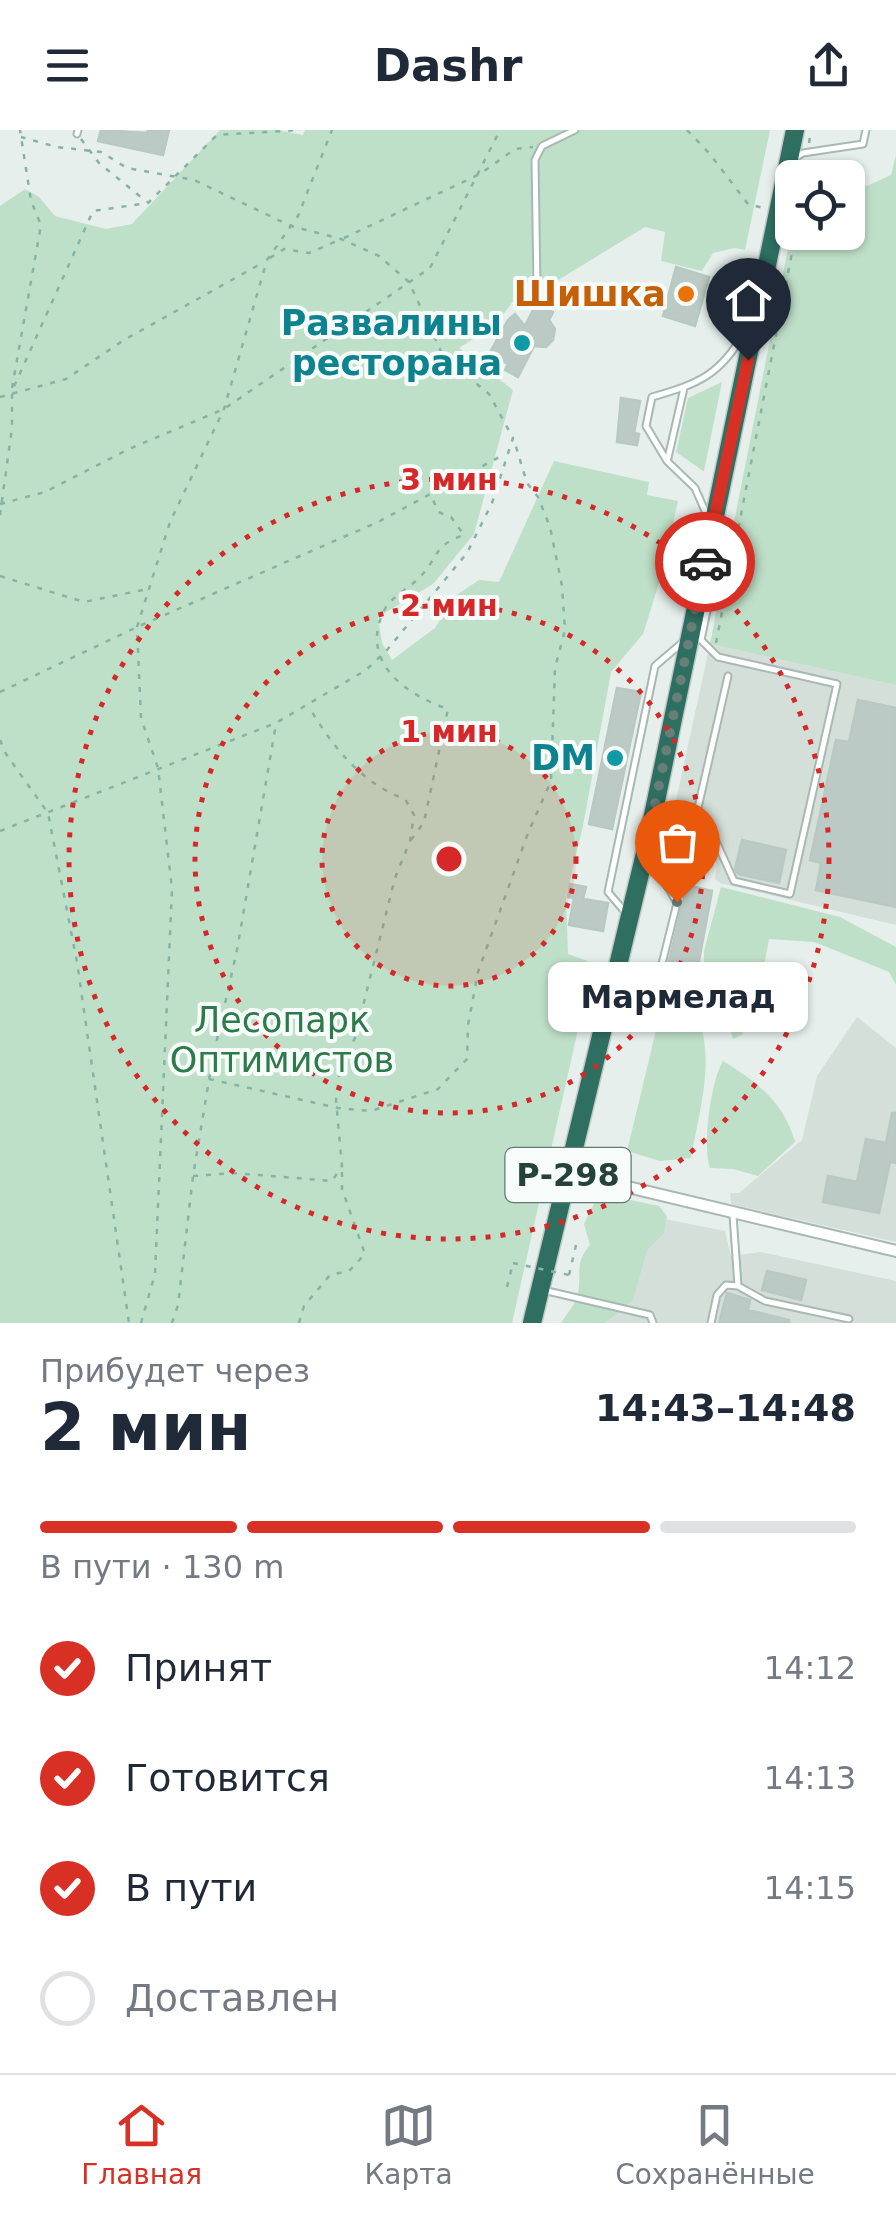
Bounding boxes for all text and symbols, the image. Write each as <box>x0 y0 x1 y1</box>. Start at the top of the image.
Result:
icon: menu <box>40 38 95 93</box>
icon: share <box>801 38 856 93</box>
text: Dashr <box>374 39 522 92</box>
map controls <box>775 160 865 250</box>
button: locate <box>775 160 865 250</box>
pin <box>706 258 791 361</box>
icon: home <box>721 273 776 328</box>
place label: Шишка <box>514 274 666 314</box>
marker: Шишка <box>675 283 697 305</box>
place label: Развалины ресторана <box>281 303 502 383</box>
marker: Развалины ресторана <box>511 332 533 354</box>
text: 3 мин <box>400 462 498 497</box>
courier <box>655 512 755 612</box>
icon: car <box>678 535 733 590</box>
text: 2 мин <box>400 588 498 623</box>
text: 1 мин <box>400 714 498 749</box>
place label: DM <box>531 738 595 778</box>
marker: DM <box>604 747 626 769</box>
pin <box>635 800 720 903</box>
icon: bag <box>650 815 705 870</box>
centre of rings <box>431 841 467 877</box>
callout: Мармелад <box>547 962 807 1032</box>
text: Мармелад <box>580 978 776 1016</box>
park label: Лесопарк Оптимистов <box>170 1000 394 1080</box>
road number: Р-298 <box>506 1148 630 1202</box>
text: Прибудет через <box>40 1352 310 1390</box>
text: 14:43–14:48 <box>595 1386 856 1430</box>
text: 2 мин <box>40 1390 251 1465</box>
text: В пути · 130 m <box>40 1548 284 1586</box>
icon: check <box>40 1641 95 1696</box>
text: Принят <box>125 1646 272 1690</box>
text: 14:12 <box>764 1649 856 1687</box>
icon: check <box>40 1751 95 1806</box>
text: Готовится <box>125 1756 330 1800</box>
text: 14:13 <box>764 1759 856 1797</box>
icon: check <box>40 1861 95 1916</box>
text: В пути <box>125 1866 257 1910</box>
text: 14:15 <box>764 1869 856 1907</box>
text: Доставлен <box>125 1976 339 2020</box>
tab: Главная <box>81 2098 202 2191</box>
tab: Карта <box>364 2098 453 2191</box>
tab: Сохранённые <box>615 2098 815 2191</box>

